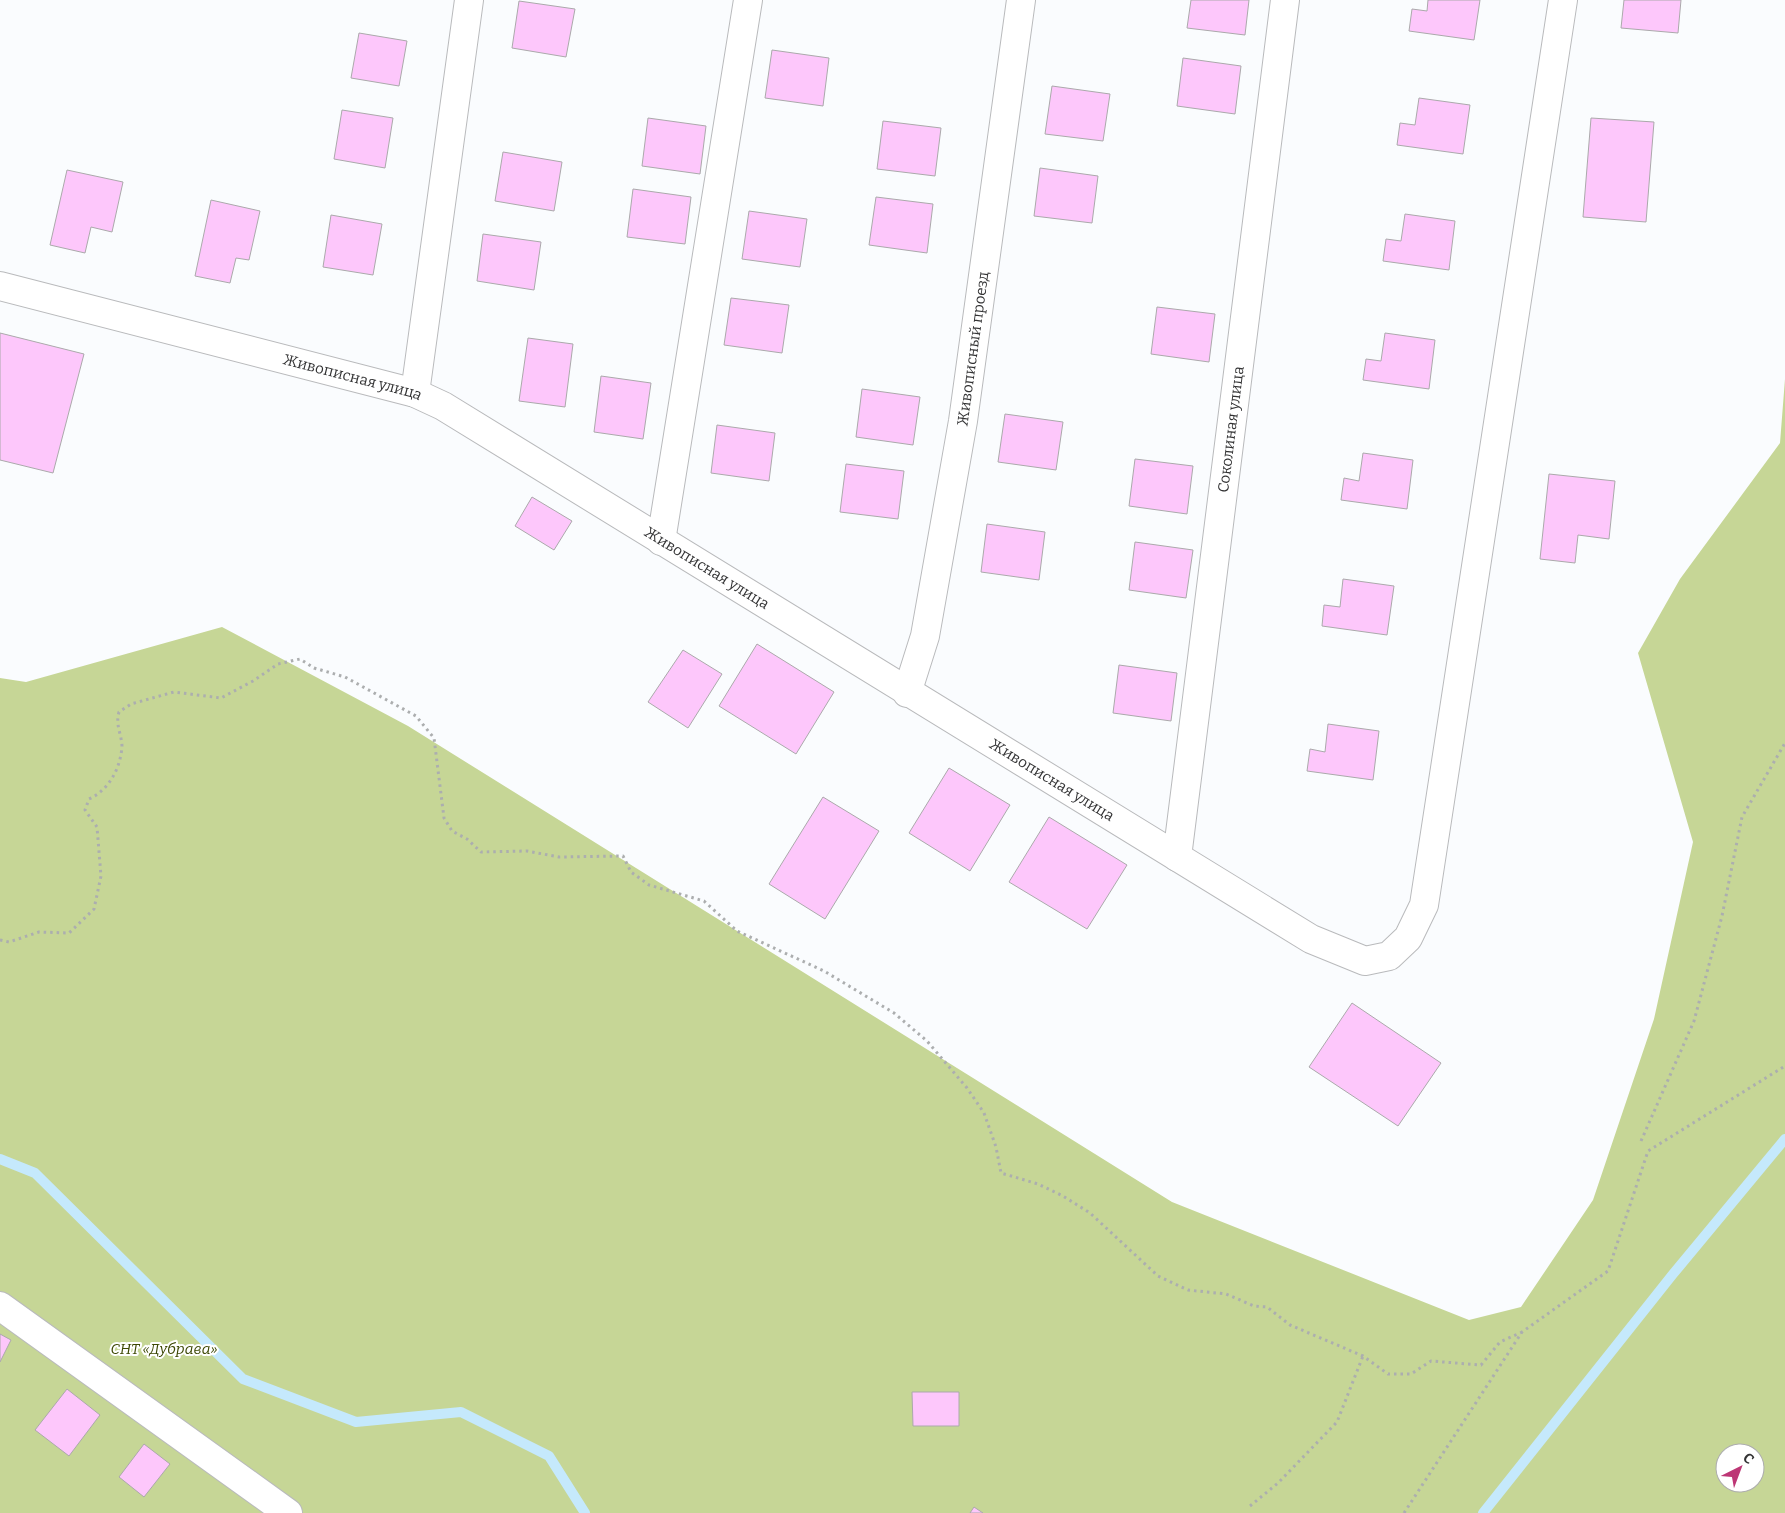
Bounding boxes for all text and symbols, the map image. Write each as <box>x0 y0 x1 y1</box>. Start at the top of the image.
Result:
street label: Живописный проезд <box>953 270 992 427</box>
street label: Живописная улица <box>281 350 425 404</box>
street label: Соколиная улица <box>1214 365 1248 494</box>
street label: Живописная улица <box>641 523 772 613</box>
street label: Живописная улица <box>986 735 1118 825</box>
park label: СНТ «Дубрава» <box>110 1340 218 1358</box>
north arrow <box>1715 1443 1765 1493</box>
text: С <box>1739 1449 1757 1468</box>

